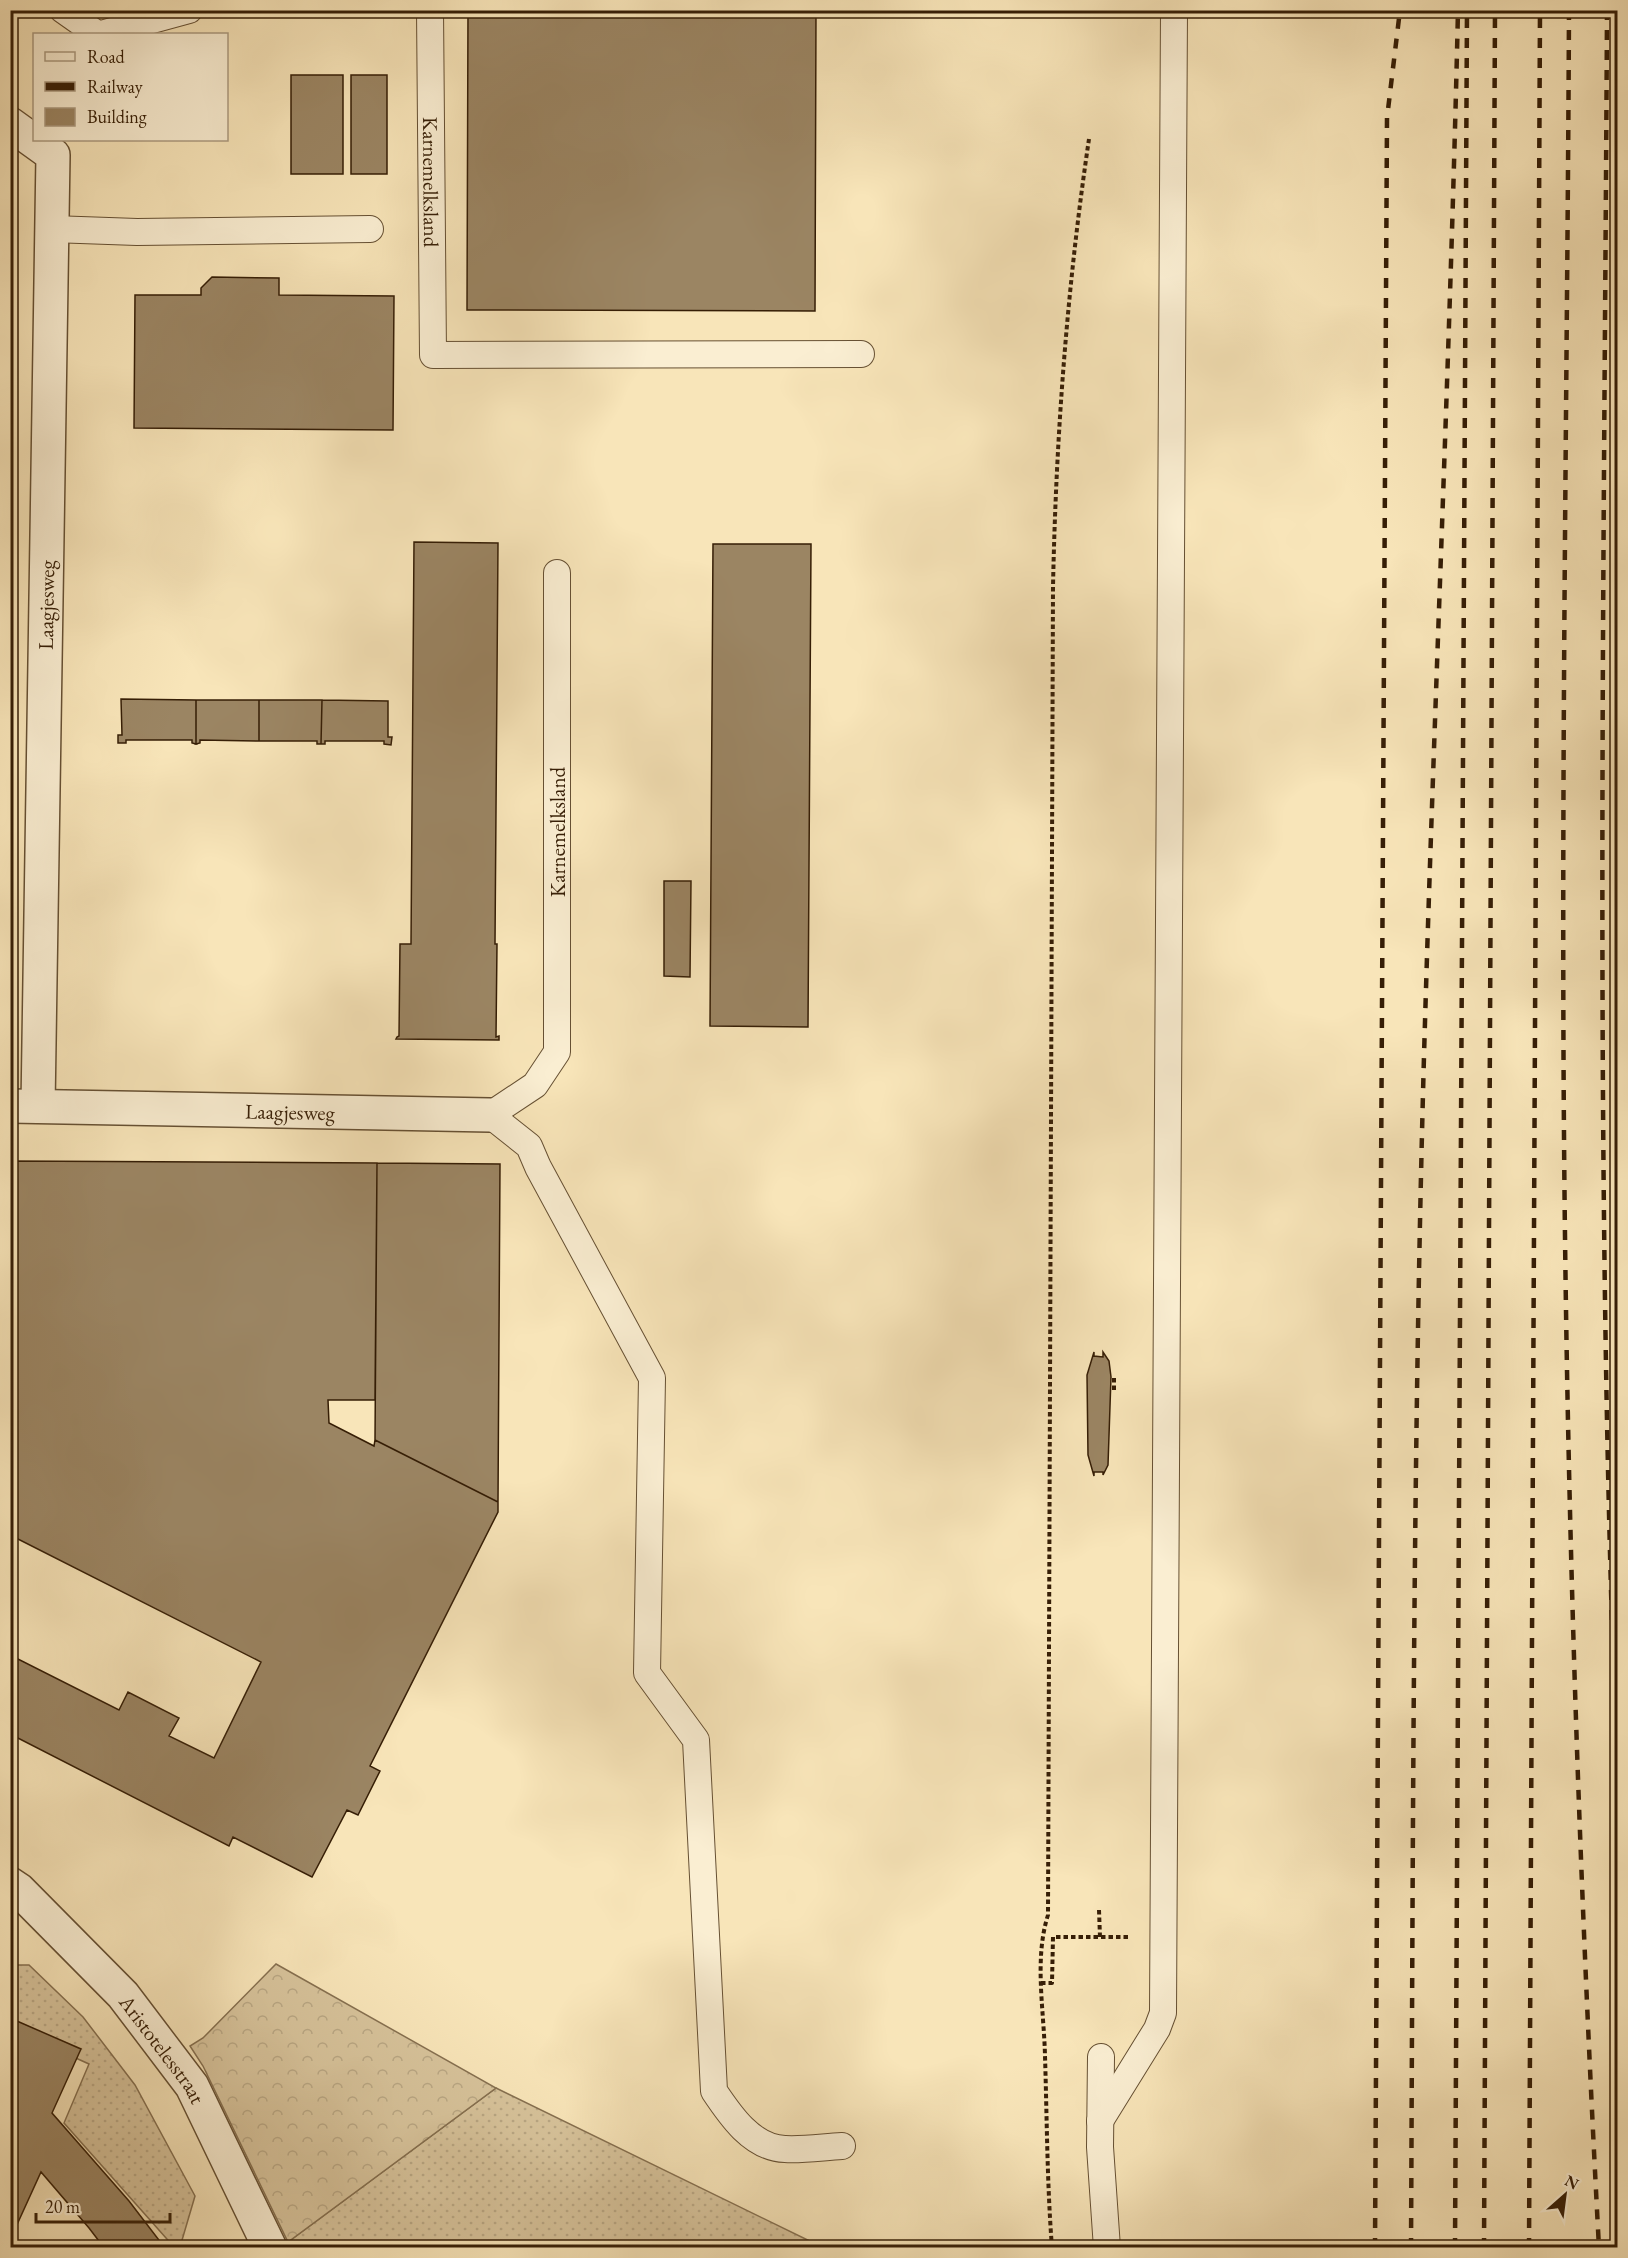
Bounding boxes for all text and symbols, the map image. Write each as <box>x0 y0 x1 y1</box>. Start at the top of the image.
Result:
legend <box>33 33 228 141</box>
text: Road <box>87 45 126 68</box>
text: Railway <box>87 75 143 98</box>
text: Building <box>87 105 147 128</box>
street label: Karnemelksland <box>417 117 446 248</box>
street label: Laagjesweg <box>32 559 60 650</box>
street label: Karnemelksland <box>544 766 571 897</box>
street label: Laagjesweg <box>245 1097 336 1126</box>
street label: Aristotelesstraat <box>113 1988 212 2108</box>
north arrow <box>1535 2165 1595 2225</box>
text: N <box>1561 2170 1582 2195</box>
scale bar <box>36 2186 170 2224</box>
text: 20 m <box>45 2195 80 2218</box>

